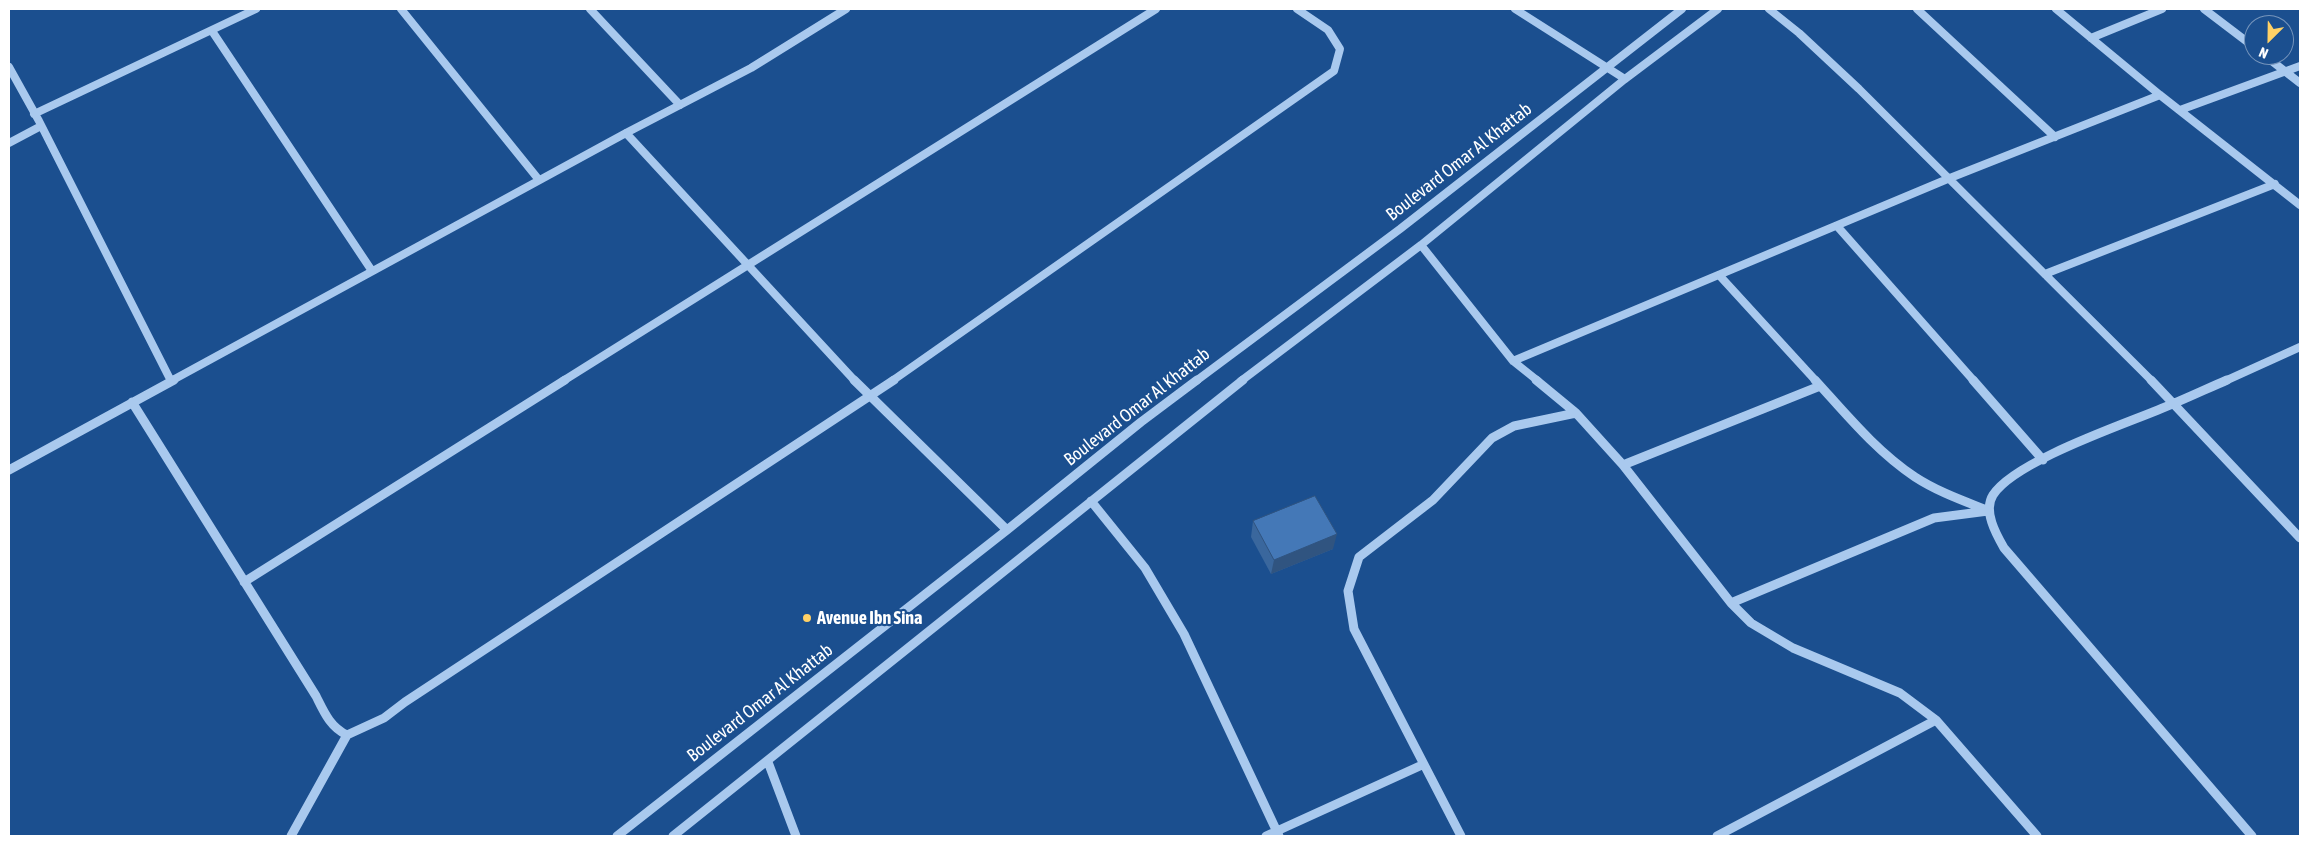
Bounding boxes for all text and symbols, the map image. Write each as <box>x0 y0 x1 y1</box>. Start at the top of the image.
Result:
north arrow <box>2244 15 2294 65</box>
text: N <box>2257 44 2270 62</box>
street label: Boulevard Omar Al Khattab <box>1382 98 1536 226</box>
street label: Boulevard Omar Al Khattab <box>1060 343 1214 471</box>
place label: Avenue Ibn Sina <box>817 607 922 629</box>
marker: Avenue Ibn Sina <box>801 612 813 624</box>
street label: Boulevard Omar Al Khattab <box>683 639 837 767</box>

